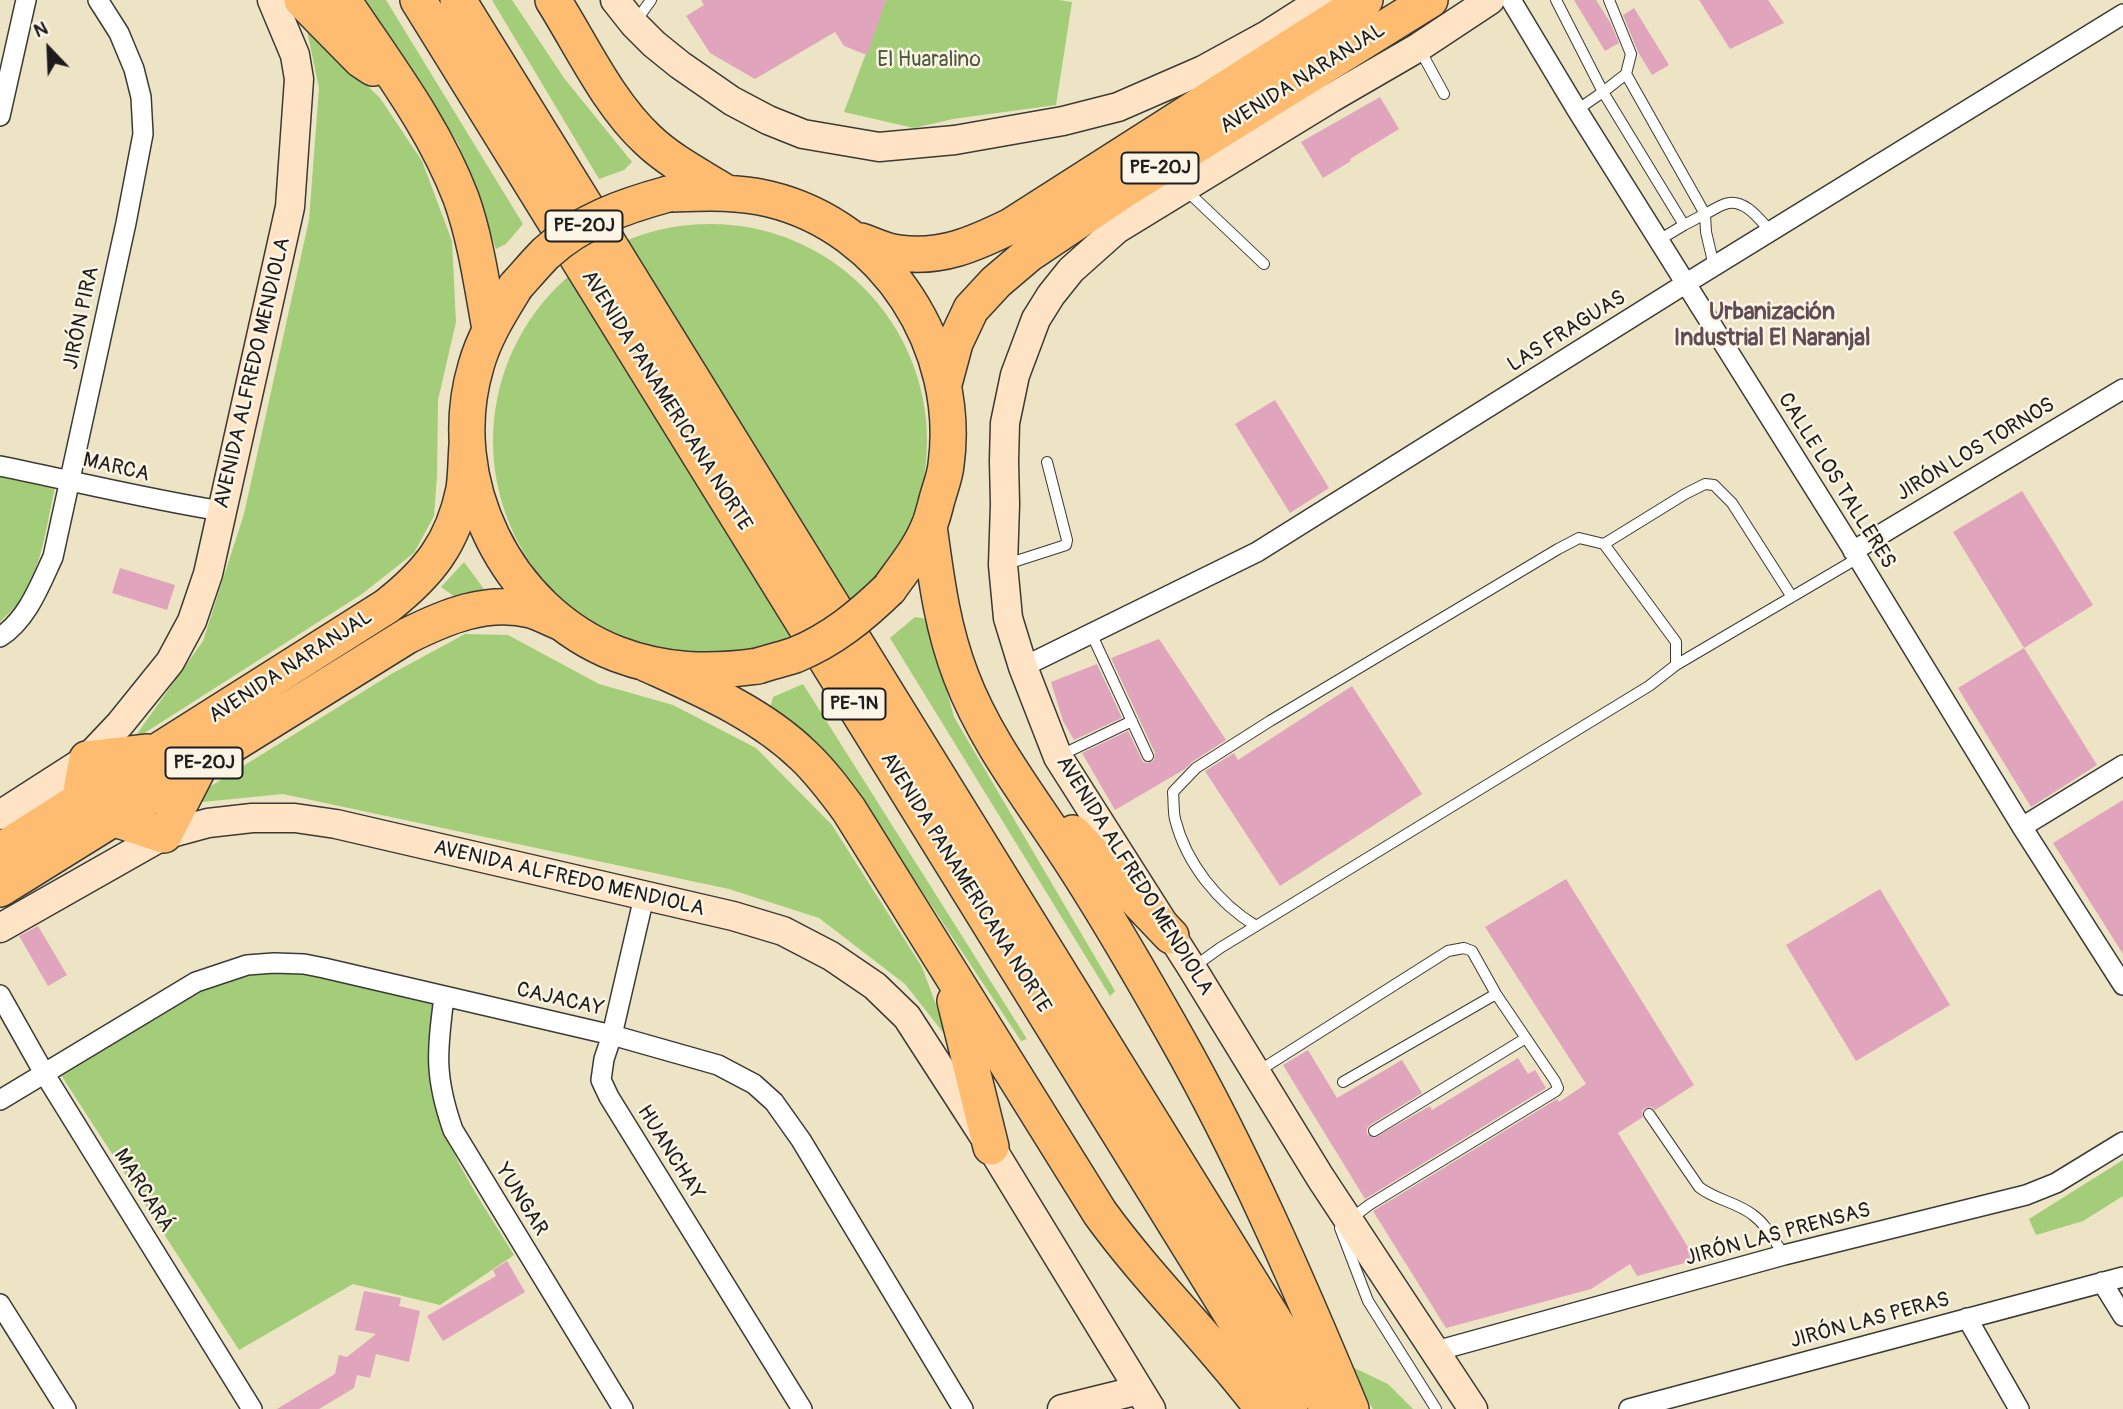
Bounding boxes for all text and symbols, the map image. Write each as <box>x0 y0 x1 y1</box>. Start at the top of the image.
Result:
north arrow <box>14 14 84 84</box>
text: N <box>30 16 51 43</box>
street label: AVENIDA NARANJAL <box>1216 18 1390 140</box>
park label: El Huaralino <box>877 48 981 74</box>
road number: PE-20J <box>1122 152 1198 184</box>
road number: PE-20J <box>546 210 622 242</box>
street label: AVENIDA ALFREDO MENDIOLA <box>210 235 296 511</box>
street label: JIRÓN PIRA <box>59 264 105 372</box>
street label: AVENIDA PANAMERICANA NORTE <box>575 266 757 536</box>
street label: LAS FRAGUAS <box>1503 286 1631 378</box>
district label: Urbanización Industrial El Naranjal <box>1674 299 1870 353</box>
street label: CALLE LOS TALLERES <box>1772 389 1900 573</box>
street label: JIRÓN LOS TORNOS <box>1892 393 2060 507</box>
street label: MARCA <box>80 448 152 488</box>
street label: AVENIDA NARANJAL <box>205 605 377 729</box>
road number: PE-1N <box>822 688 886 720</box>
road number: PE-20J <box>166 748 242 778</box>
street label: AVENIDA PANAMERICANA NORTE <box>874 748 1056 1018</box>
street label: AVENIDA ALFREDO MENDIOLA <box>1050 752 1218 1000</box>
street label: AVENIDA ALFREDO MENDIOLA <box>431 836 707 922</box>
street label: CAJACAY <box>514 978 606 1022</box>
street label: HUANCHAY <box>631 1101 709 1205</box>
street label: MARCARÁ <box>107 1145 179 1237</box>
street label: YUNGAR <box>489 1159 553 1241</box>
street label: JIRÓN LAS PRENSAS <box>1683 1198 1873 1272</box>
street label: JIRÓN LAS PERAS <box>1788 1288 1952 1354</box>

